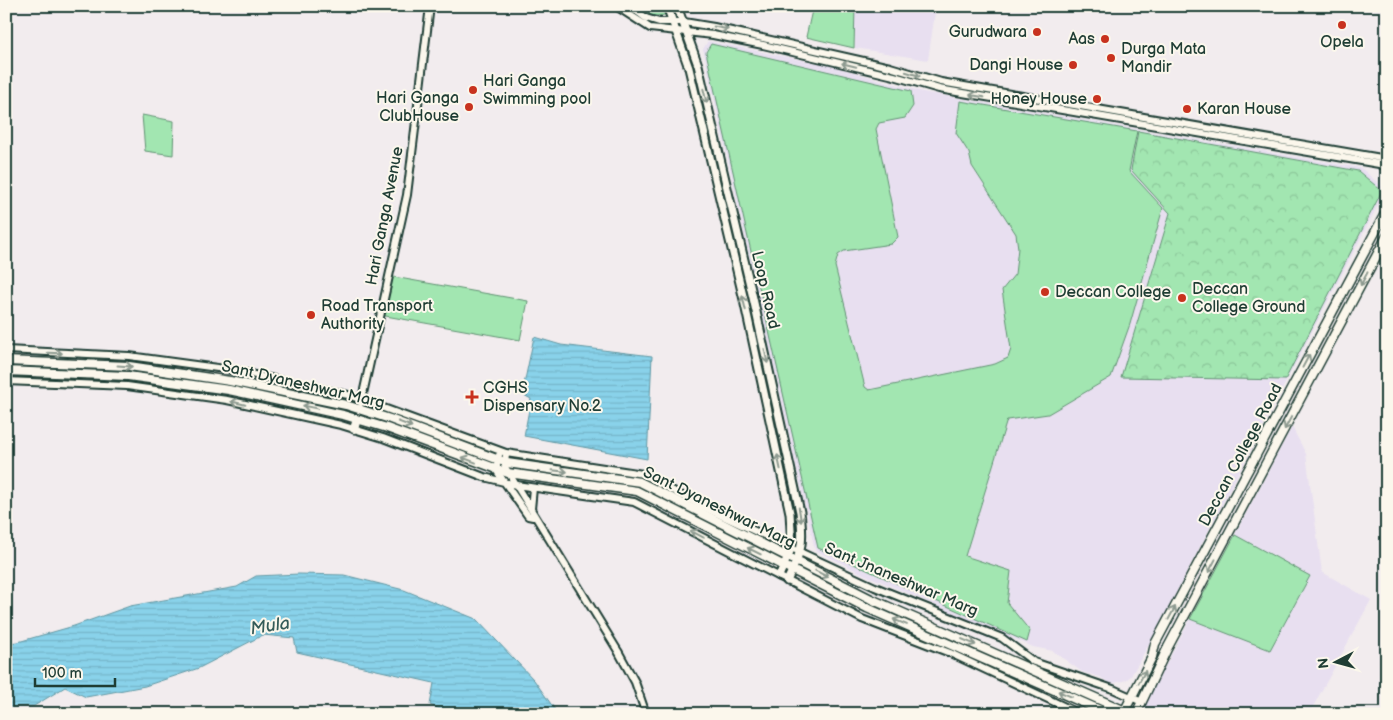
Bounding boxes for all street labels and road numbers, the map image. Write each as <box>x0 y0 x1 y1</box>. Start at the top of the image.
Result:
street label: Hari Ganga Avenue <box>362 144 408 287</box>
street label: Loop Road <box>747 249 783 331</box>
street label: Sant Dyaneshwar Marg <box>220 357 386 413</box>
street label: Deccan College Road <box>1195 380 1287 530</box>
street label: Sant Dyaneshwar Marg <box>640 463 798 553</box>
street label: Sant Jnaneshwar Marg <box>821 539 981 621</box>

